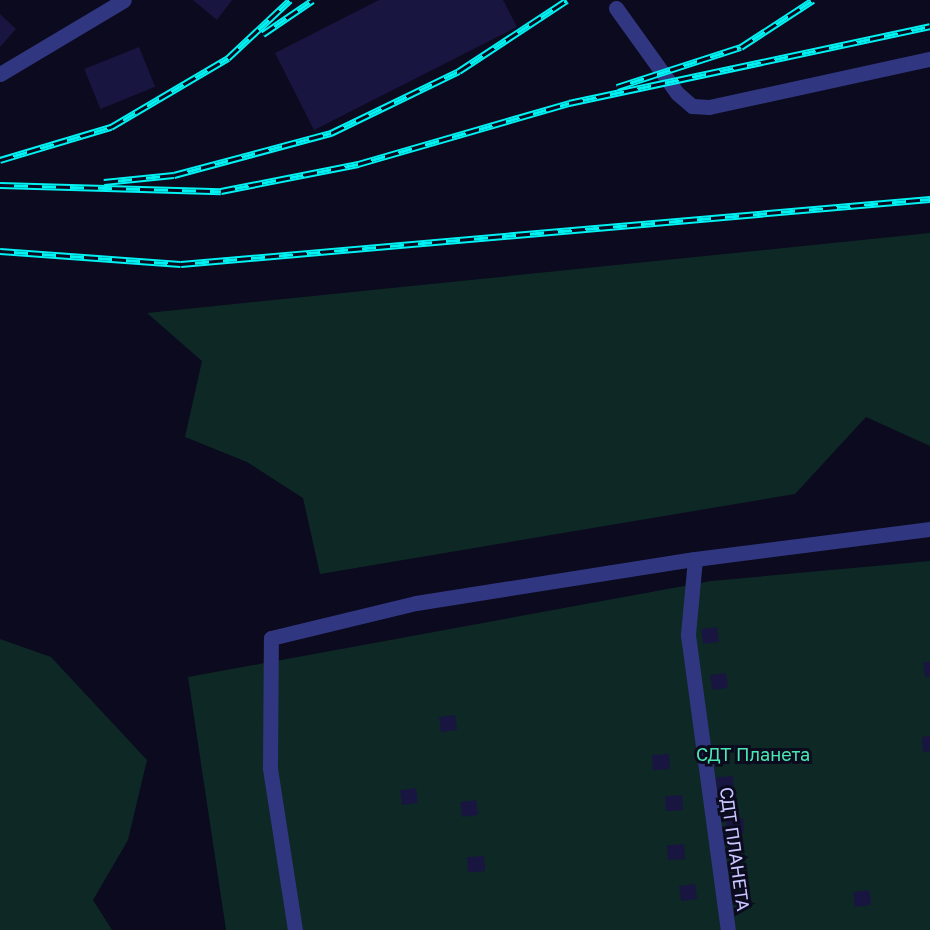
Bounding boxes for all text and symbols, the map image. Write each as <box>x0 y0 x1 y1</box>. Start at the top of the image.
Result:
park label: СДТ Планета <box>696 743 810 765</box>
street label: СДТ ПЛАНЕТА <box>716 786 754 912</box>

